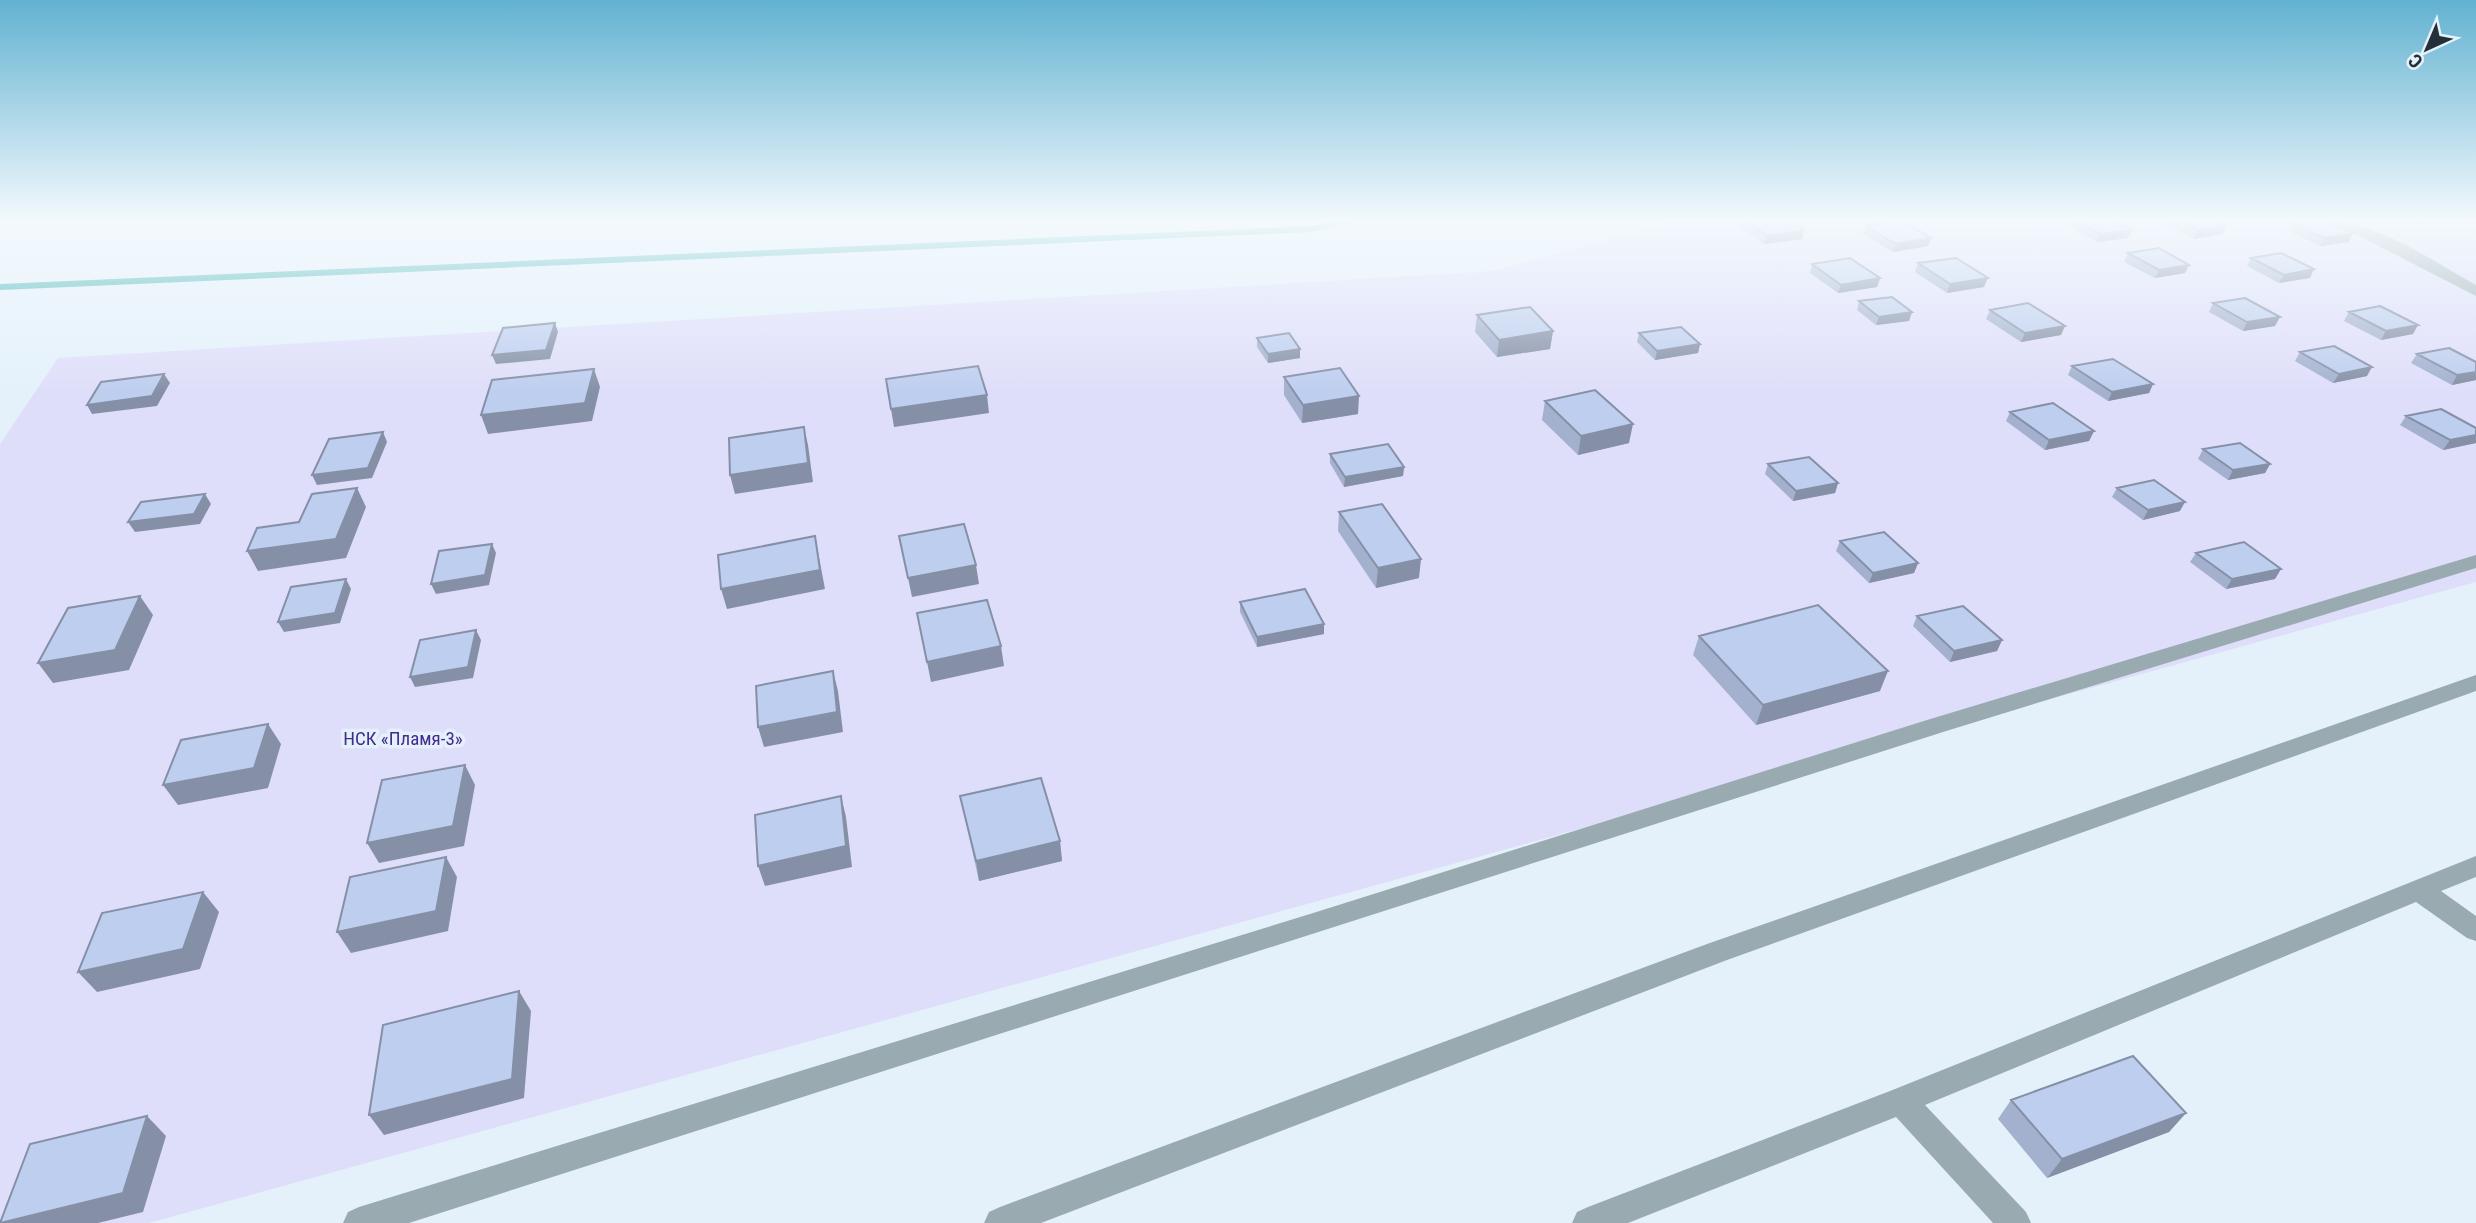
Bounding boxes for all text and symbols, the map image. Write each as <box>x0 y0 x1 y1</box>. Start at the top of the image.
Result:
north arrow <box>2392 14 2462 84</box>
text: С <box>2404 49 2427 73</box>
park label: НСК «Пламя-3» <box>343 727 463 750</box>

